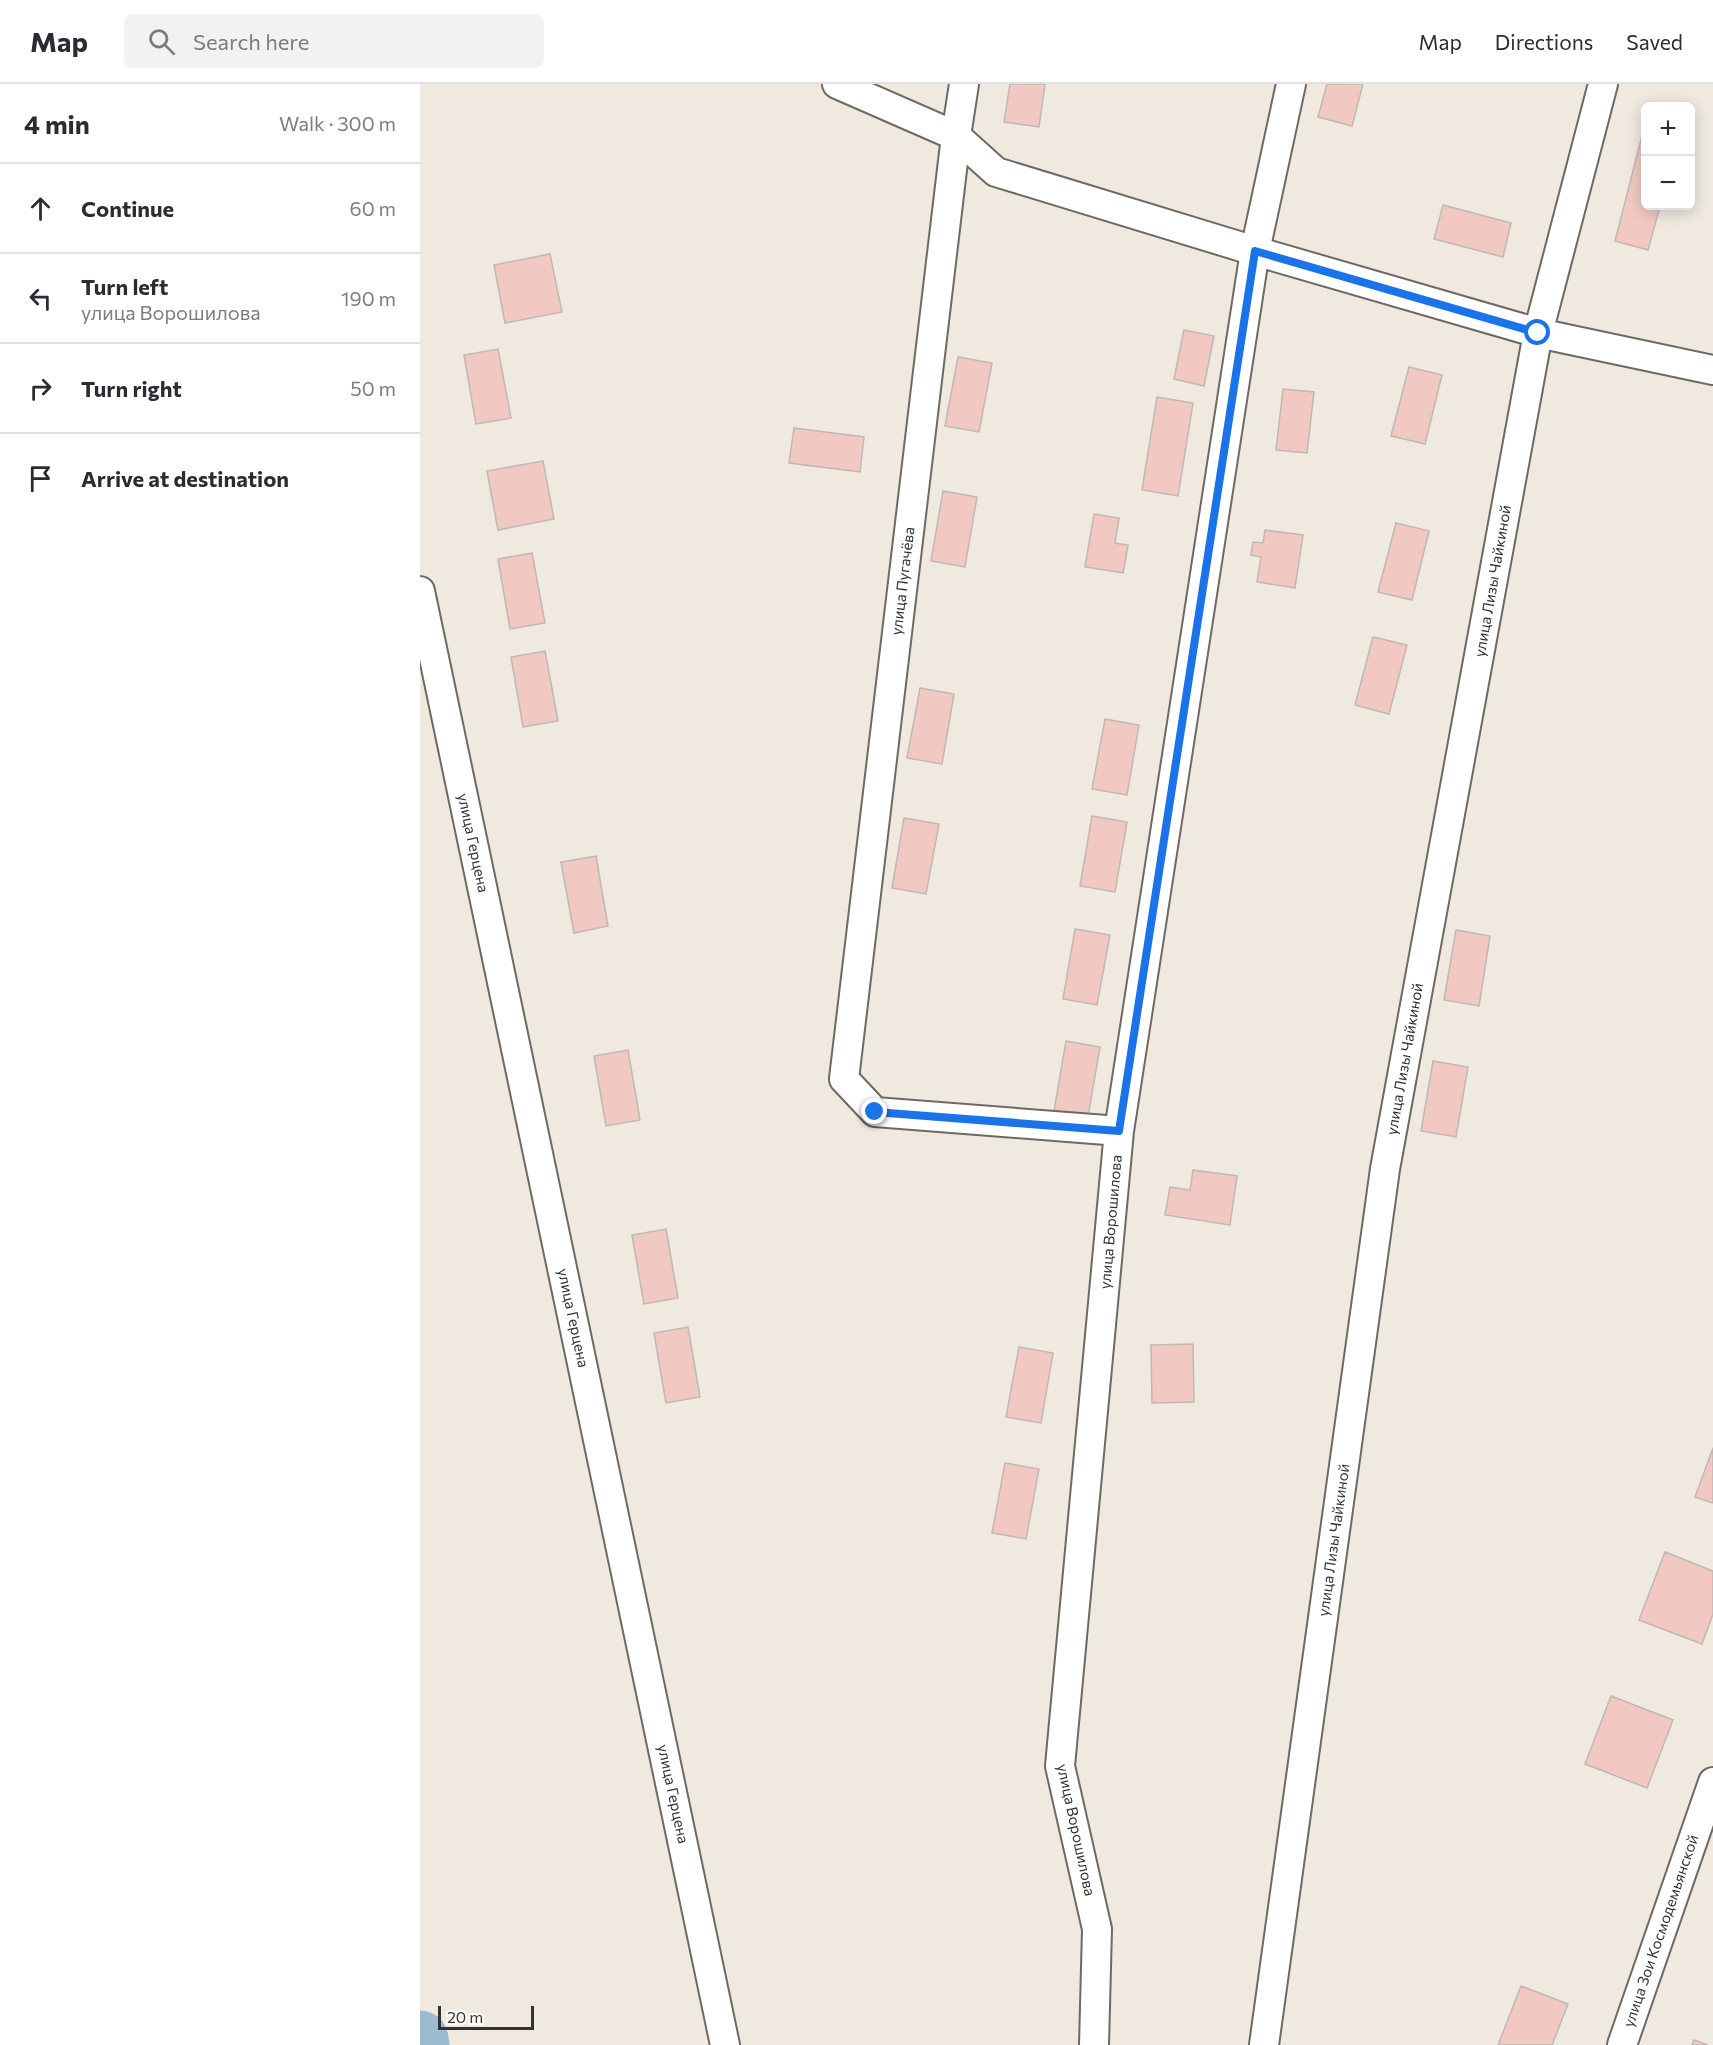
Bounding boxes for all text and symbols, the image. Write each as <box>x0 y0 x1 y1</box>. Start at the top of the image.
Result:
search box <box>124 14 544 68</box>
text: Map <box>30 24 88 58</box>
icon: search <box>145 25 178 58</box>
text: Search here <box>193 28 309 55</box>
text: Map <box>1419 29 1462 54</box>
text: Directions <box>1495 29 1593 54</box>
text: Saved <box>1626 29 1683 54</box>
map controls <box>1641 102 1695 210</box>
button: + <box>1641 102 1695 156</box>
text: 4 min <box>24 108 90 139</box>
text: Walk · 300 m <box>279 111 396 135</box>
button: − <box>1641 156 1695 210</box>
icon: ahead <box>24 192 57 225</box>
text: Continue <box>81 195 174 222</box>
text: 60 m <box>350 196 396 220</box>
text: Turn left <box>81 273 168 300</box>
icon: left <box>24 282 57 315</box>
text: 190 m <box>341 286 396 310</box>
text: улица Ворошилова <box>81 300 261 324</box>
route start <box>1524 319 1550 345</box>
icon: right <box>24 372 57 405</box>
text: Turn right <box>81 375 182 402</box>
text: 50 m <box>350 376 396 400</box>
icon: arrive <box>24 462 57 495</box>
text: Arrive at destination <box>81 465 289 492</box>
street label: улица Лизы Чайкиной <box>1470 503 1514 658</box>
street label: улица Пугачёва <box>886 526 918 636</box>
street label: улица Герцена <box>455 792 493 894</box>
street label: улица Лизы Чайкиной <box>1382 981 1426 1136</box>
route end <box>861 1098 887 1124</box>
street label: улица Ворошилова <box>1095 1154 1125 1290</box>
street label: улица Герцена <box>555 1267 593 1369</box>
street label: улица Лизы Чайкиной <box>1313 1462 1353 1617</box>
street label: улица Герцена <box>655 1743 693 1845</box>
street label: улица Ворошилова <box>1054 1762 1100 1898</box>
street label: улица Зои Космодемьянской <box>1619 1832 1702 2029</box>
scale bar <box>438 2003 534 2030</box>
text: 20 m <box>447 2007 483 2026</box>

